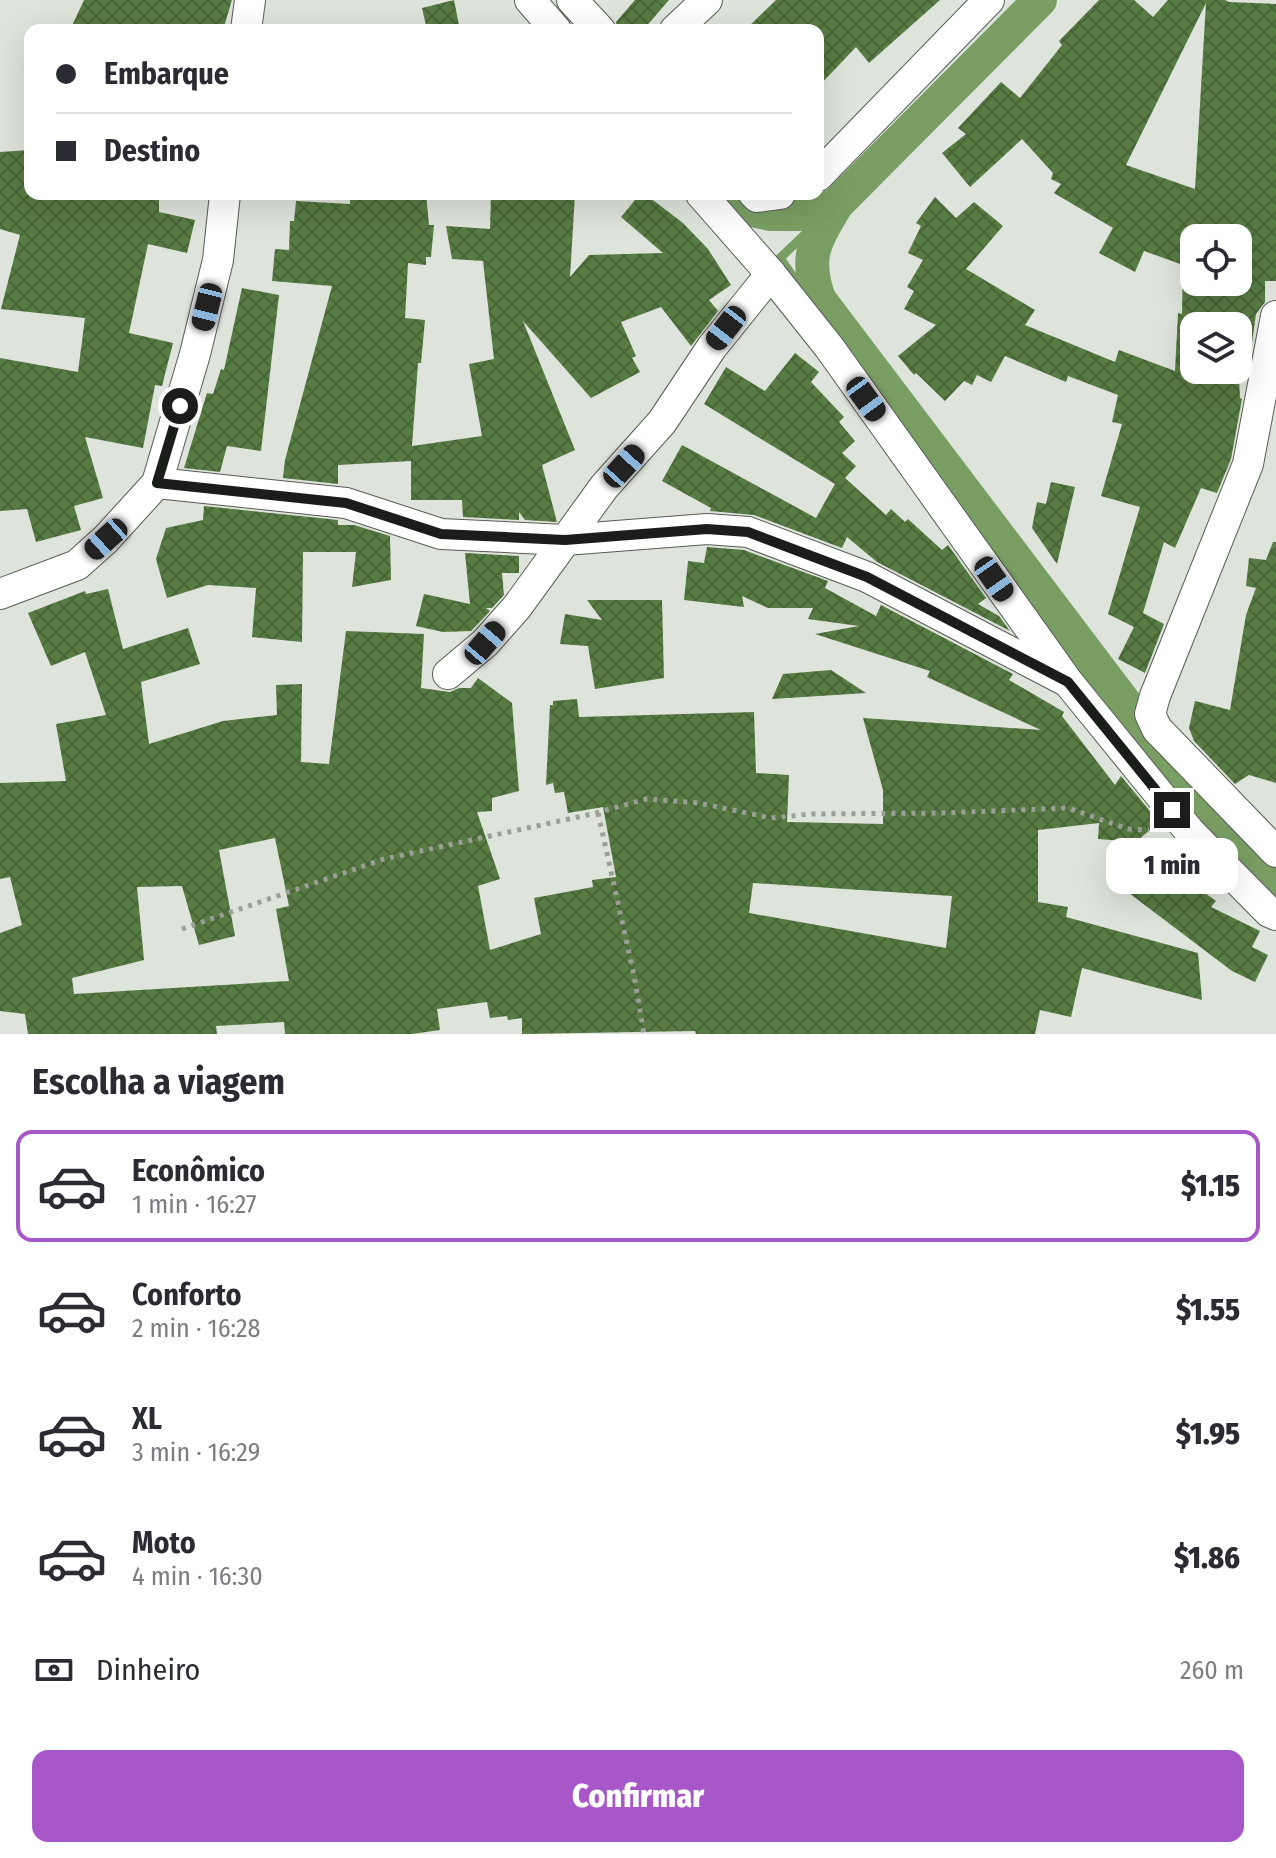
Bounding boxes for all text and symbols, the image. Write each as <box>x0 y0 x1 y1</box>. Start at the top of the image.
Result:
text: Embarque <box>104 56 229 92</box>
text: Destino <box>104 133 200 169</box>
map controls <box>1180 224 1252 384</box>
button: locate <box>1180 224 1252 296</box>
car <box>190 281 224 333</box>
car <box>702 302 750 354</box>
button: layers <box>1180 312 1252 384</box>
car <box>842 373 890 425</box>
route start <box>162 388 198 424</box>
car <box>599 440 649 492</box>
car <box>80 514 132 564</box>
car <box>970 552 1018 606</box>
car <box>460 617 510 669</box>
route end <box>1154 792 1190 828</box>
callout: 1 min <box>1106 838 1238 894</box>
text: 1 min <box>1144 850 1200 881</box>
text: Escolha a viagem <box>32 1060 285 1104</box>
icon: car <box>36 1150 108 1222</box>
text: Econômico <box>132 1153 265 1189</box>
text: $1.15 <box>1181 1168 1240 1204</box>
text: 1 min · 16:27 <box>132 1189 257 1220</box>
icon: car <box>36 1274 108 1346</box>
text: Conforto <box>132 1277 241 1313</box>
text: $1.55 <box>1176 1292 1240 1328</box>
text: 2 min · 16:28 <box>132 1313 261 1344</box>
icon: car <box>36 1398 108 1470</box>
text: XL <box>132 1401 162 1437</box>
text: $1.95 <box>1176 1416 1240 1452</box>
text: 3 min · 16:29 <box>132 1437 260 1468</box>
icon: car <box>36 1522 108 1594</box>
text: Moto <box>132 1525 196 1561</box>
text: $1.86 <box>1174 1540 1240 1576</box>
text: 4 min · 16:30 <box>132 1561 263 1592</box>
icon: cash <box>32 1648 76 1692</box>
text: Dinheiro <box>96 1652 200 1688</box>
text: 260 m <box>1180 1655 1244 1686</box>
button: Confirmar <box>32 1750 1244 1842</box>

